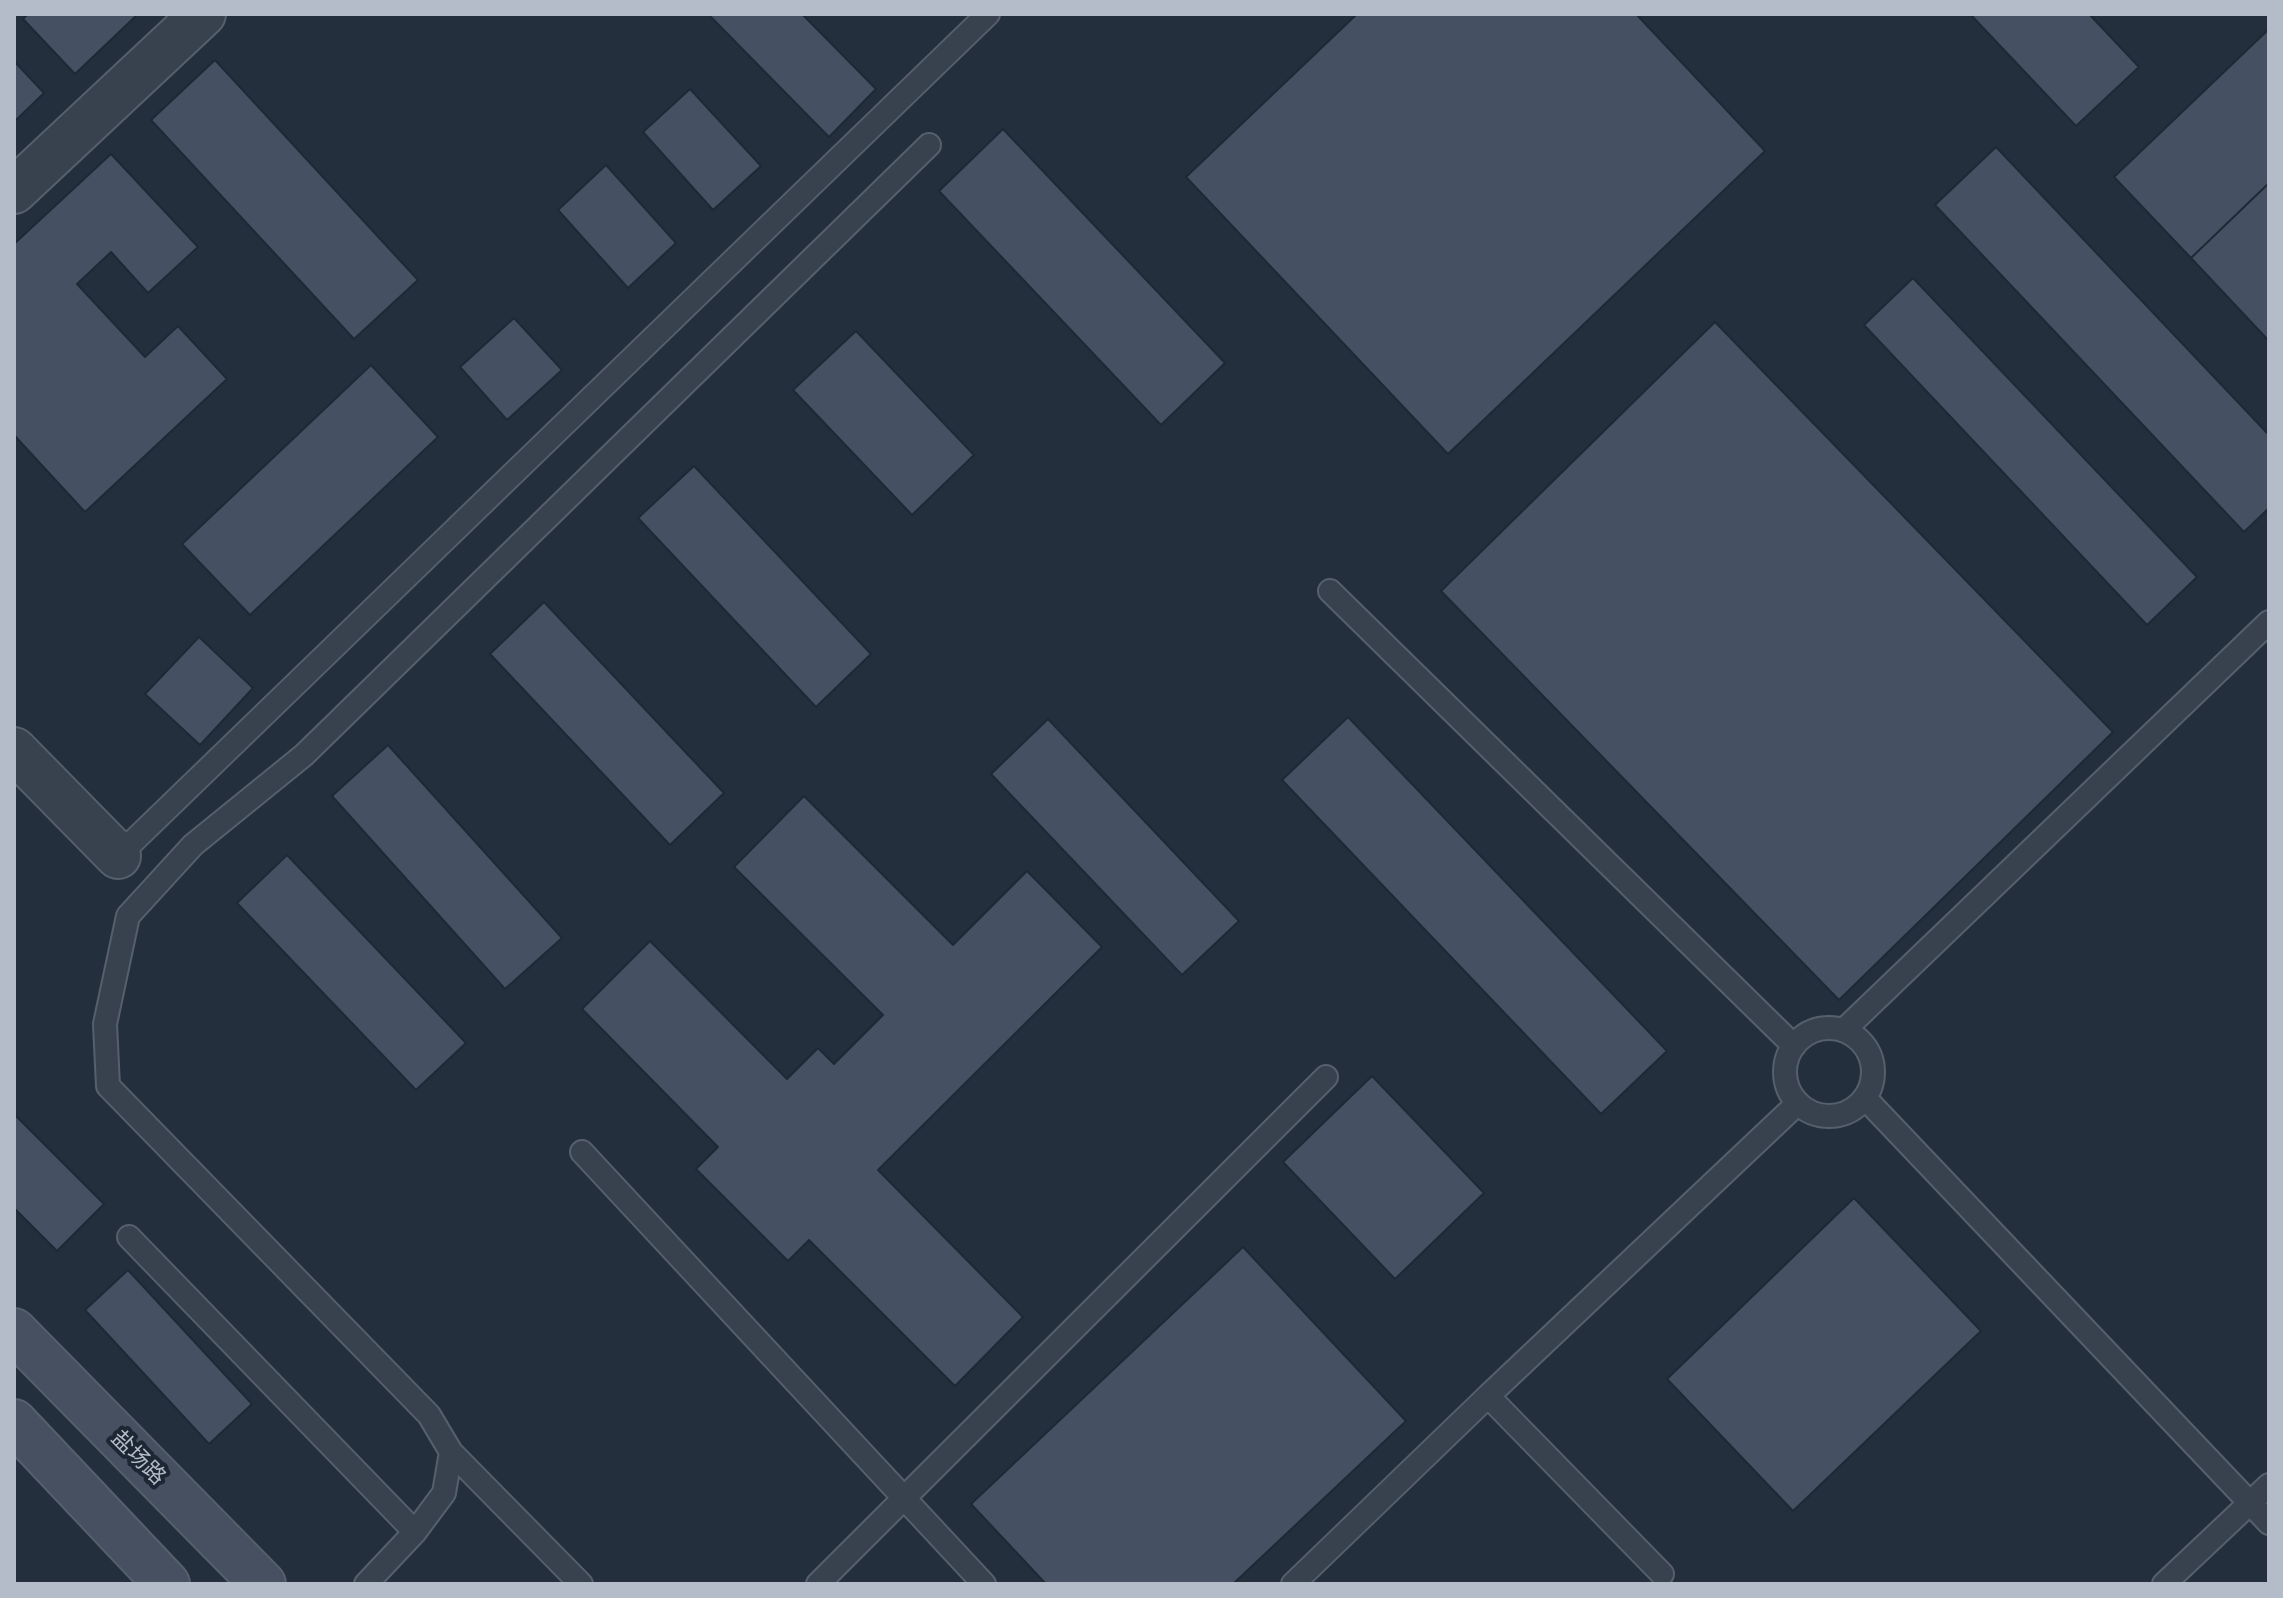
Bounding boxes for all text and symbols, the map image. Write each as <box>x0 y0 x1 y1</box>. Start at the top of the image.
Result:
street label: 盐场路 <box>105 1425 171 1491</box>

